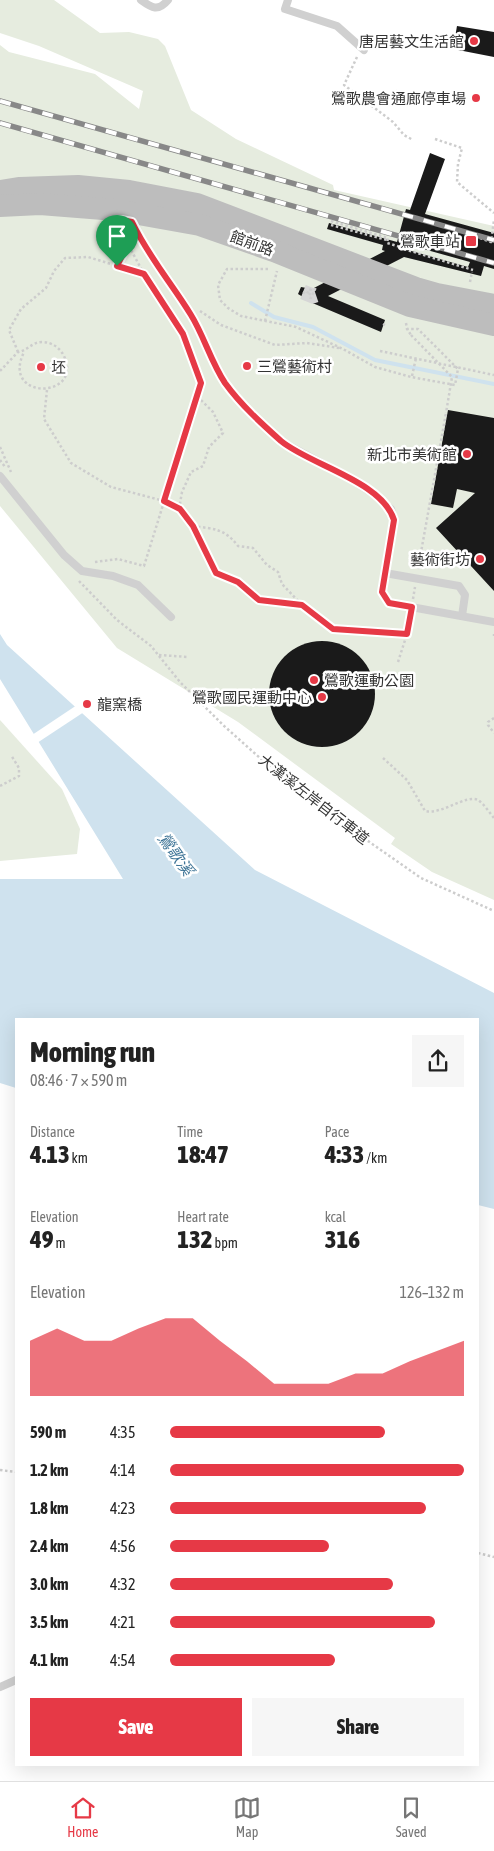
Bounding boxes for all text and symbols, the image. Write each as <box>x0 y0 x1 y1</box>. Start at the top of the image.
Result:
place label: 唐居藝文生活館 <box>359 33 464 50</box>
marker: 唐居藝文生活館 <box>468 35 480 47</box>
place label: 鶯歌農會通廊停車場 <box>331 90 466 107</box>
marker: 鶯歌農會通廊停車場 <box>470 92 482 104</box>
pin <box>96 215 138 266</box>
icon: arrive <box>103 222 131 250</box>
street label: 館前路 <box>228 227 276 259</box>
place label: 鶯歌車站 <box>400 233 460 250</box>
marker: 鶯歌車站 <box>464 234 478 248</box>
place label: 三鶯藝術村 <box>257 358 332 375</box>
place label: 坯 <box>51 359 66 376</box>
marker: 三鶯藝術村 <box>241 360 253 372</box>
marker: 坯 <box>35 361 47 373</box>
place label: 新北市美術館 <box>367 446 457 463</box>
marker: 新北市美術館 <box>461 448 473 460</box>
place label: 藝術街坊 <box>410 551 470 568</box>
marker: 藝術街坊 <box>474 553 486 565</box>
place label: 鶯歌運動公園 <box>324 672 414 689</box>
marker: 鶯歌運動公園 <box>308 674 320 686</box>
place label: 鶯歌國民運動中心 <box>192 689 312 706</box>
marker: 鶯歌國民運動中心 <box>316 691 328 703</box>
place label: 龍窯橋 <box>97 696 142 713</box>
marker: 龍窯橋 <box>81 698 93 710</box>
street label: 大漢溪左岸自行車道 <box>256 751 372 847</box>
water label: 鶯歌溪 <box>155 829 199 880</box>
button: share <box>412 1035 464 1087</box>
text: Morning run <box>30 1036 155 1068</box>
text: 08:46 · 7 × 590 m <box>30 1071 127 1089</box>
text: Distance <box>30 1124 75 1140</box>
text: Time <box>177 1124 203 1140</box>
text: Pace <box>325 1124 349 1140</box>
text: 4.13 <box>30 1140 70 1168</box>
text: 18:47 <box>177 1140 229 1168</box>
text: 4:33 <box>325 1140 364 1168</box>
text: km <box>70 1150 88 1166</box>
text: /km <box>364 1150 387 1166</box>
text: Elevation <box>30 1209 79 1225</box>
text: Heart rate <box>177 1209 229 1225</box>
text: kcal <box>325 1209 346 1225</box>
text: 49 <box>30 1225 54 1253</box>
text: 132 <box>177 1225 213 1253</box>
text: 316 <box>325 1225 360 1253</box>
text: m <box>54 1235 66 1251</box>
text: bpm <box>213 1235 238 1251</box>
text: Elevation <box>30 1283 85 1301</box>
text: 126–132 m <box>400 1283 464 1301</box>
text: 590 m <box>30 1423 66 1441</box>
text: 4:35 <box>110 1423 135 1441</box>
text: 1.2 km <box>30 1461 69 1479</box>
text: 4:14 <box>110 1461 135 1479</box>
text: 1.8 km <box>30 1499 69 1517</box>
text: 4:23 <box>110 1499 135 1517</box>
text: 2.4 km <box>30 1537 69 1555</box>
text: 4:56 <box>110 1537 135 1555</box>
text: 3.0 km <box>30 1575 69 1593</box>
text: 4:32 <box>110 1575 135 1593</box>
text: 3.5 km <box>30 1613 69 1631</box>
text: 4:21 <box>110 1613 135 1631</box>
text: 4.1 km <box>30 1651 69 1669</box>
text: 4:54 <box>110 1651 135 1669</box>
button: Save <box>30 1698 242 1756</box>
button: Share <box>252 1698 464 1756</box>
tab: Home <box>67 1794 98 1840</box>
tab: Map <box>233 1794 261 1840</box>
tab: Saved <box>396 1794 427 1840</box>

